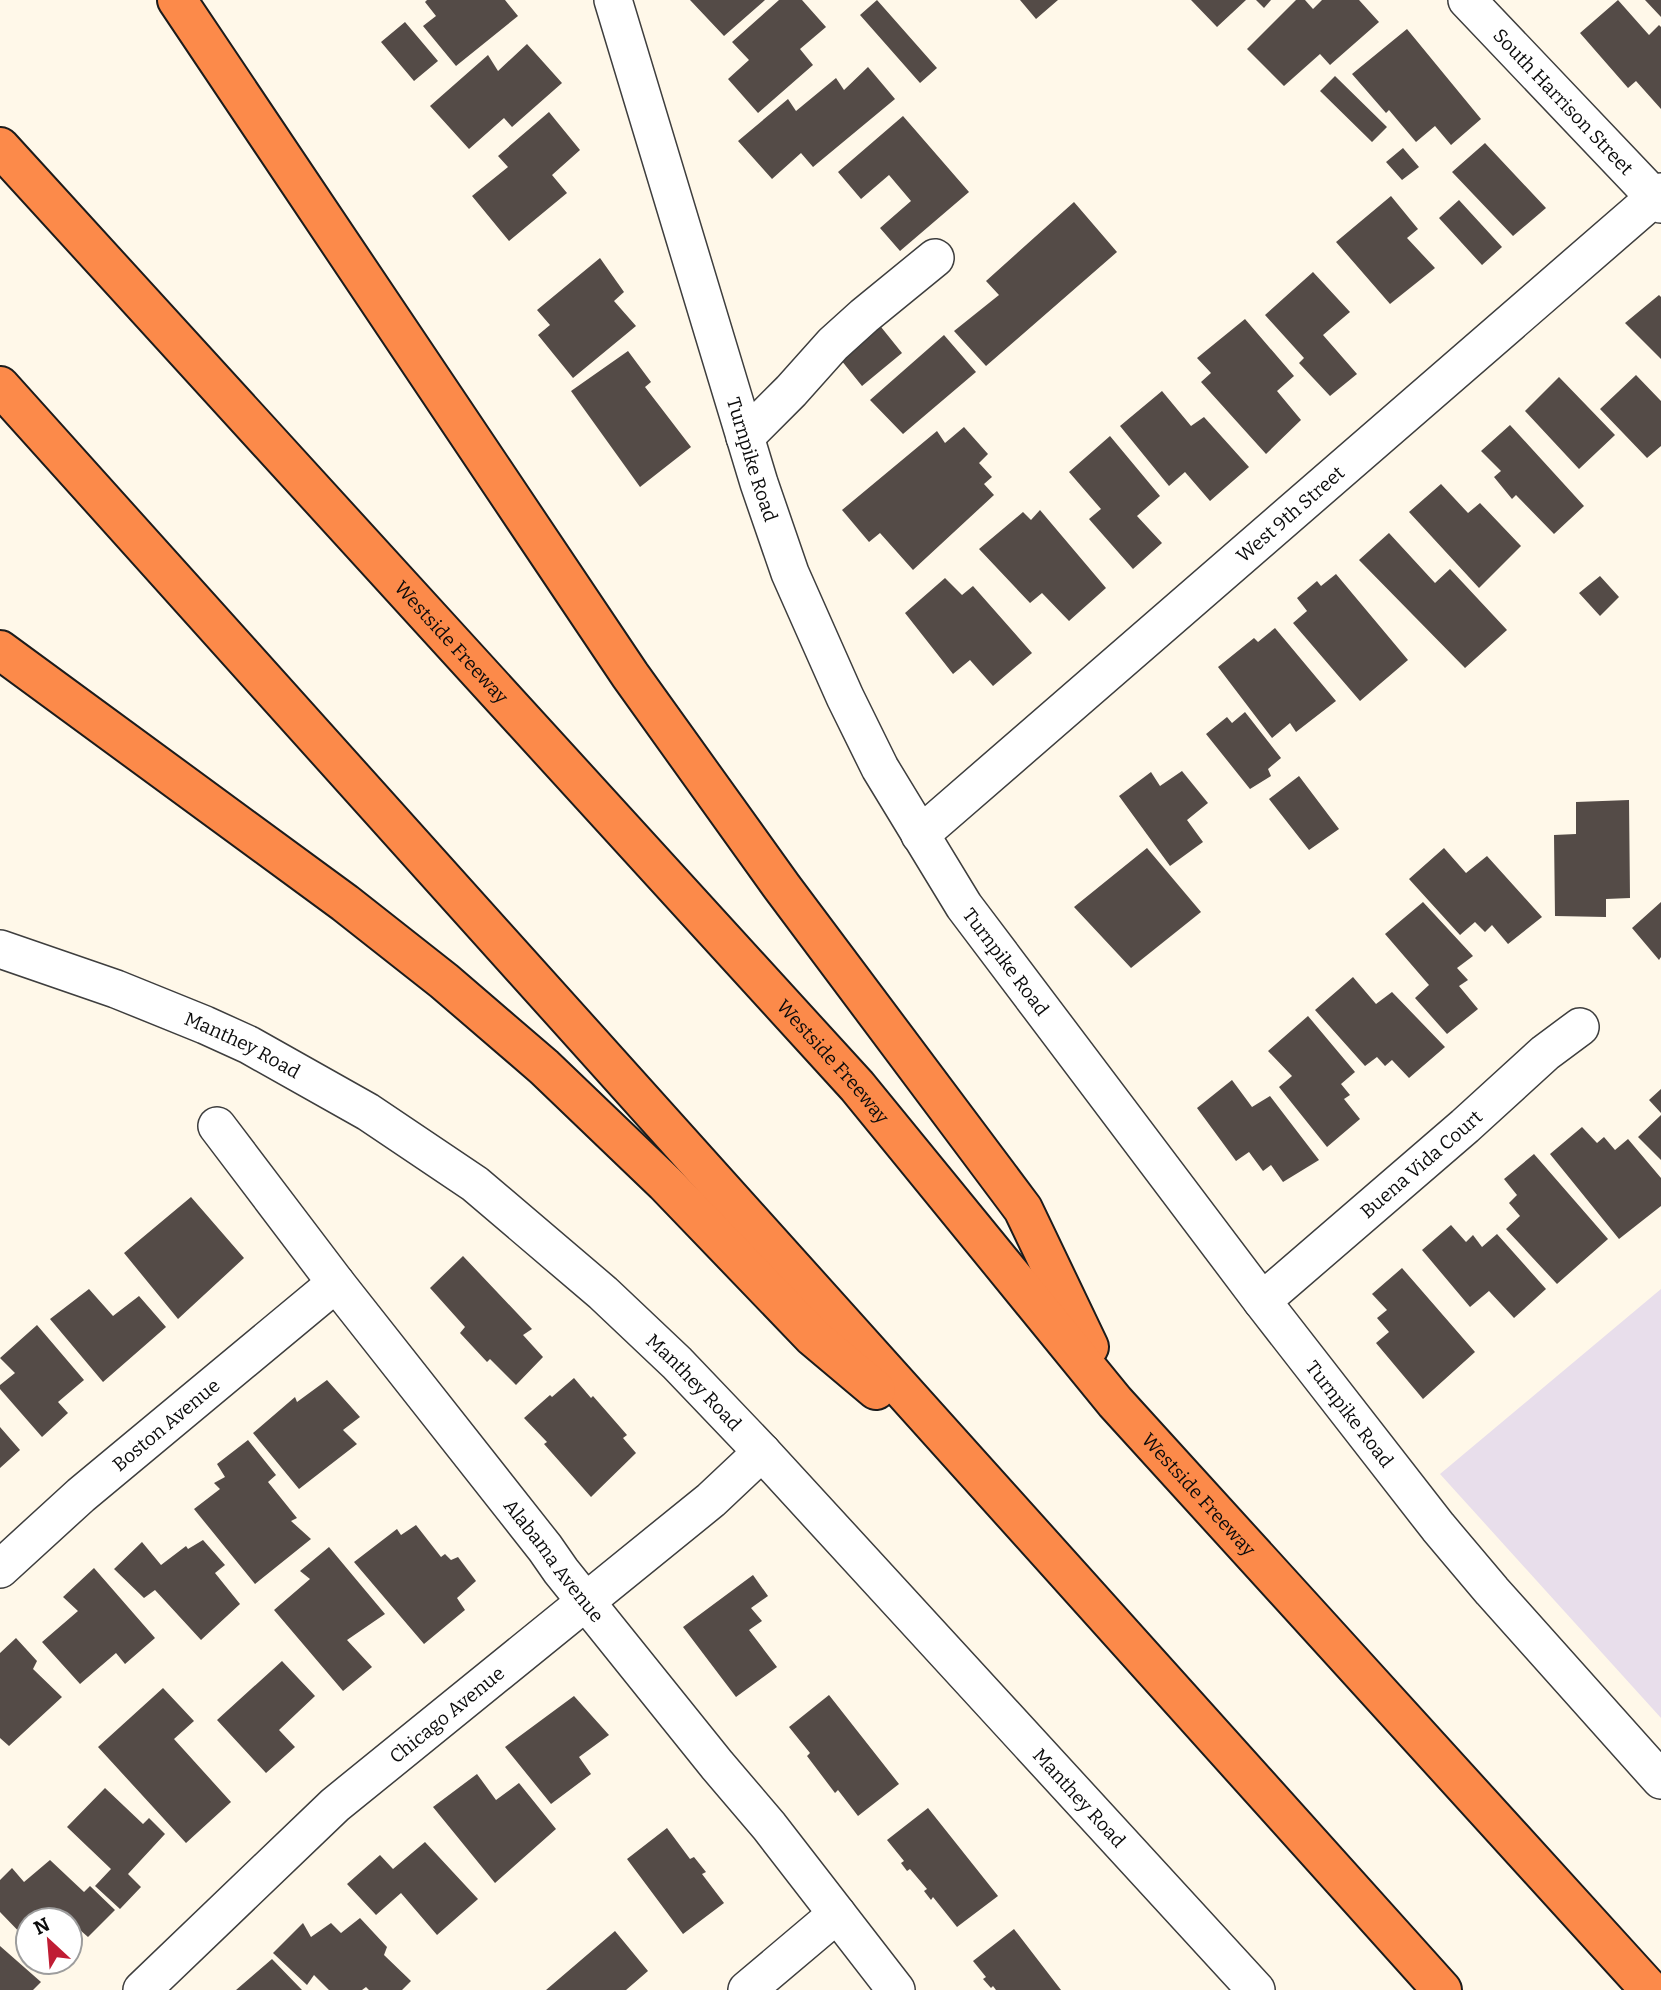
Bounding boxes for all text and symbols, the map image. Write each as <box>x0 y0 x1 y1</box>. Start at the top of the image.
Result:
street label: South Harrison Street <box>1489 24 1638 179</box>
street label: Turnpike Road <box>722 395 783 524</box>
street label: West 9th Street <box>1231 461 1349 567</box>
street label: Westside Freeway <box>390 576 514 709</box>
street label: Turnpike Road <box>958 903 1054 1020</box>
street label: Westside Freeway <box>772 995 895 1129</box>
street label: Manthey Road <box>181 1007 304 1083</box>
street label: Buena Vida Court <box>1355 1105 1487 1223</box>
street label: Manthey Road <box>642 1329 746 1435</box>
street label: Turnpike Road <box>1301 1356 1399 1472</box>
street label: Boston Avenue <box>108 1373 224 1476</box>
street label: Westside Freeway <box>1137 1428 1261 1561</box>
street label: Alabama Avenue <box>499 1494 609 1627</box>
street label: Chicago Avenue <box>385 1661 509 1768</box>
street label: Manthey Road <box>1028 1743 1131 1852</box>
north arrow <box>14 1906 84 1976</box>
text: N <box>30 1912 54 1940</box>

